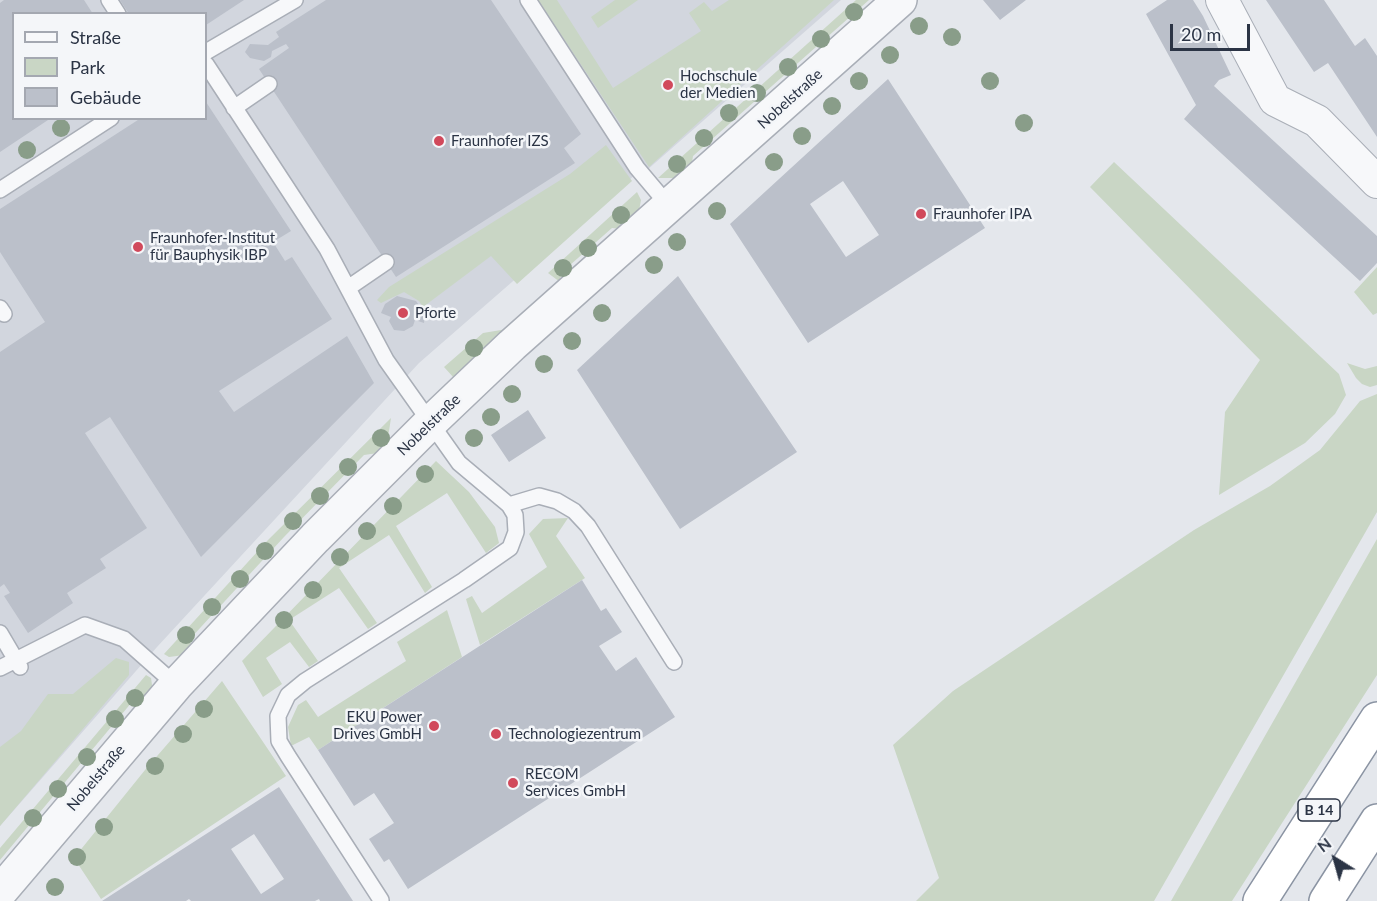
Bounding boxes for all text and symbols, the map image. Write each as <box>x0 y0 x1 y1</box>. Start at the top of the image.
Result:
legend <box>12 12 207 120</box>
scale bar <box>1173 12 1252 50</box>
text: 20 m <box>1181 23 1221 45</box>
text: Straße <box>70 26 121 48</box>
text: Park <box>70 56 105 78</box>
street label: Nobelstraße <box>754 65 826 133</box>
place label: Hochschule der Medien <box>680 67 757 102</box>
marker: Hochschule der Medien <box>661 78 675 92</box>
text: Gebäude <box>70 86 141 108</box>
place label: Fraunhofer IZS <box>451 132 549 150</box>
marker: Fraunhofer IZS <box>432 134 446 148</box>
place label: Fraunhofer IPA <box>933 205 1032 223</box>
marker: Fraunhofer IPA <box>914 207 928 221</box>
place label: Fraunhofer-Institut für Bauphysik IBP <box>150 229 275 264</box>
marker: Fraunhofer-Institut für Bauphysik IBP <box>131 240 145 254</box>
place label: Pforte <box>415 304 456 322</box>
marker: Pforte <box>396 306 410 320</box>
street label: Nobelstraße <box>394 390 464 460</box>
place label: EKU Power Drives GmbH <box>333 708 422 743</box>
marker: EKU Power Drives GmbH <box>427 719 441 733</box>
place label: Technologiezentrum <box>508 725 641 743</box>
marker: Technologiezentrum <box>489 727 503 741</box>
street label: Nobelstraße <box>63 741 129 815</box>
place label: RECOM Services GmbH <box>525 765 626 800</box>
marker: RECOM Services GmbH <box>506 776 520 790</box>
road number: B 14 <box>1298 799 1340 821</box>
north arrow <box>1305 829 1365 889</box>
text: N <box>1313 833 1335 856</box>

